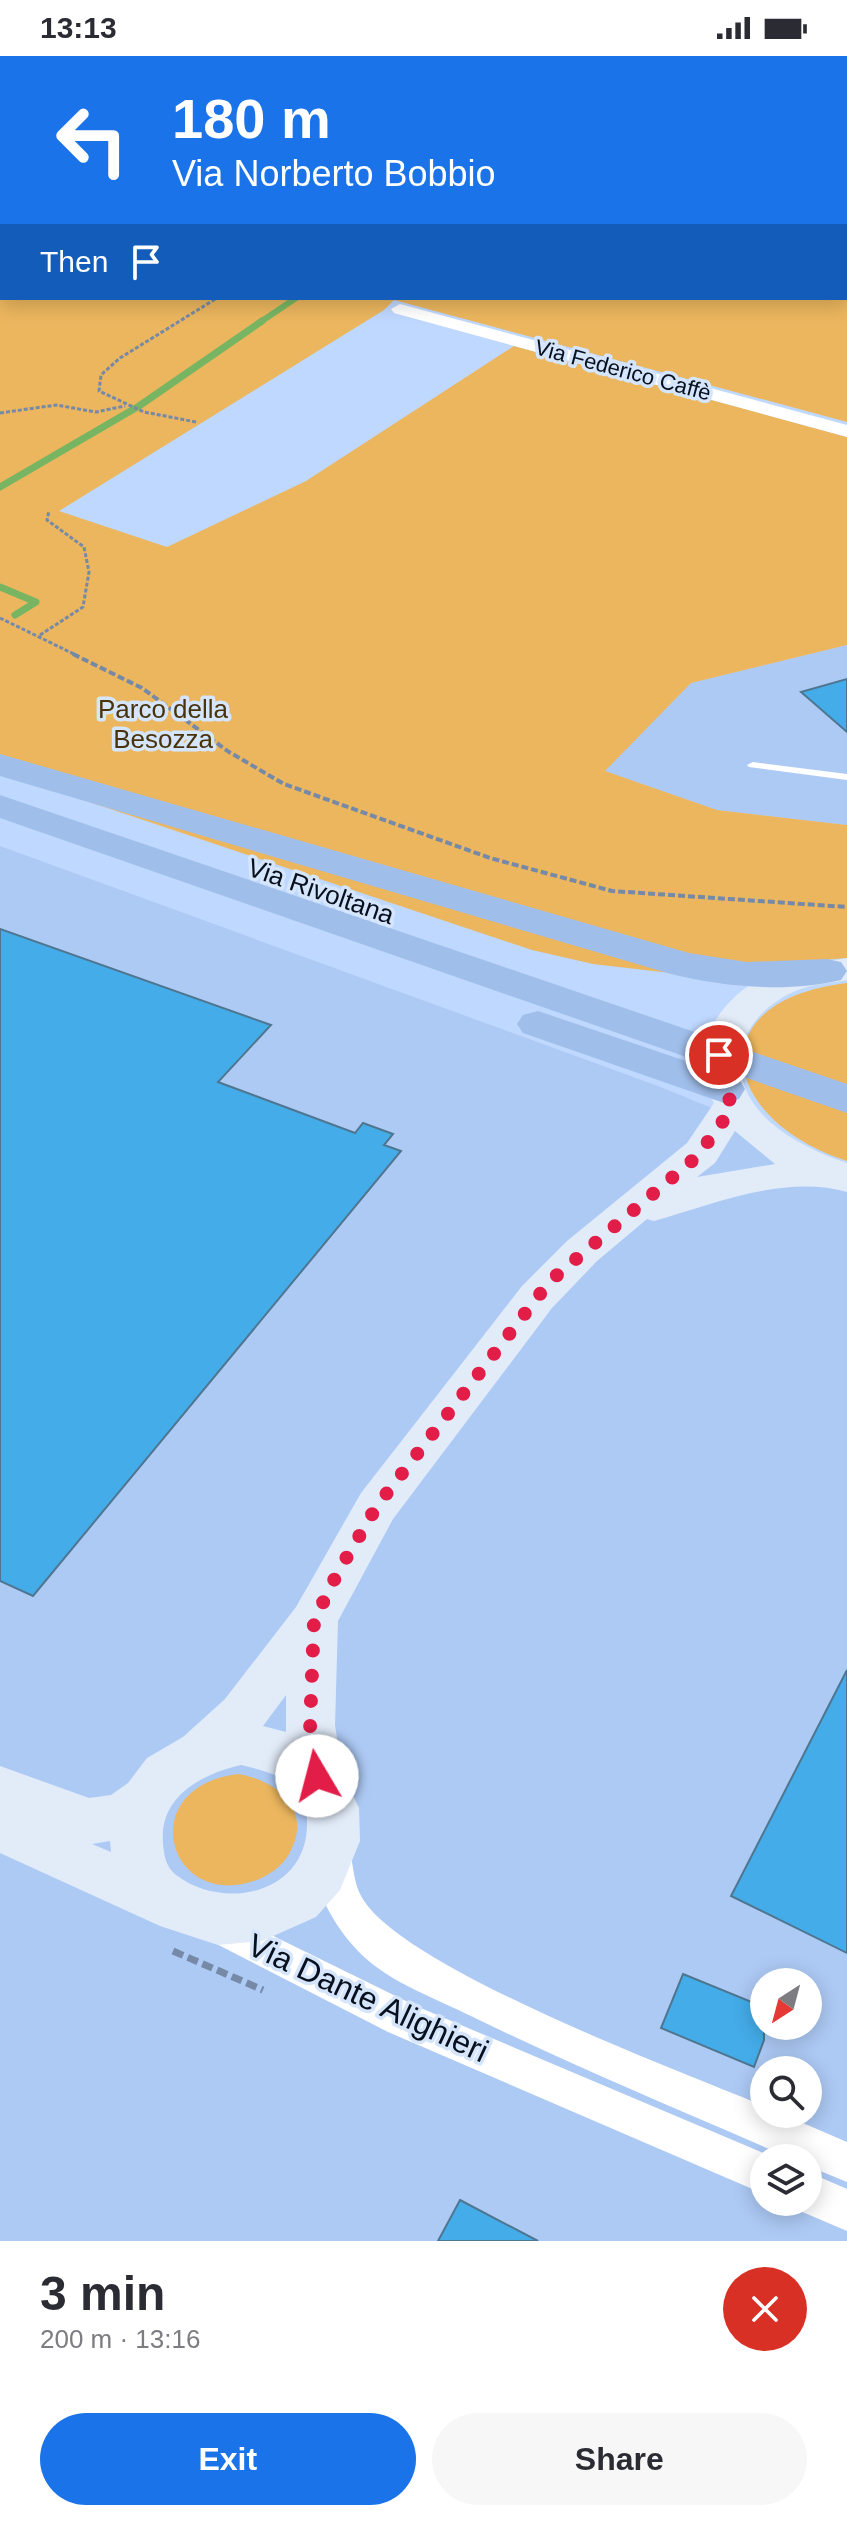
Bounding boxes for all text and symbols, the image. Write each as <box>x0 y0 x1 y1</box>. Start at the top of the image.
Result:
text: 13:13 <box>40 11 117 44</box>
text: 180 m <box>172 87 331 150</box>
icon: left <box>40 88 144 192</box>
text: Via Norberto Bobbio <box>172 153 496 194</box>
icon: arrive <box>124 240 168 284</box>
text: Then <box>40 245 108 278</box>
street label: Via Federico Caffè <box>532 334 714 406</box>
park label: Parco della Besozza <box>98 694 229 754</box>
street label: Via Rivoltana <box>244 852 399 930</box>
pin <box>685 1021 753 1089</box>
icon: arrive <box>697 1033 741 1077</box>
position arrow <box>275 1734 359 1818</box>
street label: Via Dante Alighieri <box>242 1927 494 2069</box>
north arrow <box>750 1968 822 2040</box>
map controls <box>750 1968 822 2216</box>
button: search <box>750 2056 822 2128</box>
button: layers <box>750 2144 822 2216</box>
text: 3 min <box>40 2267 165 2320</box>
button: close <box>723 2267 807 2351</box>
text: 200 m · 13:16 <box>40 2324 200 2354</box>
button: Exit <box>40 2413 416 2505</box>
button: Share <box>432 2413 807 2505</box>

